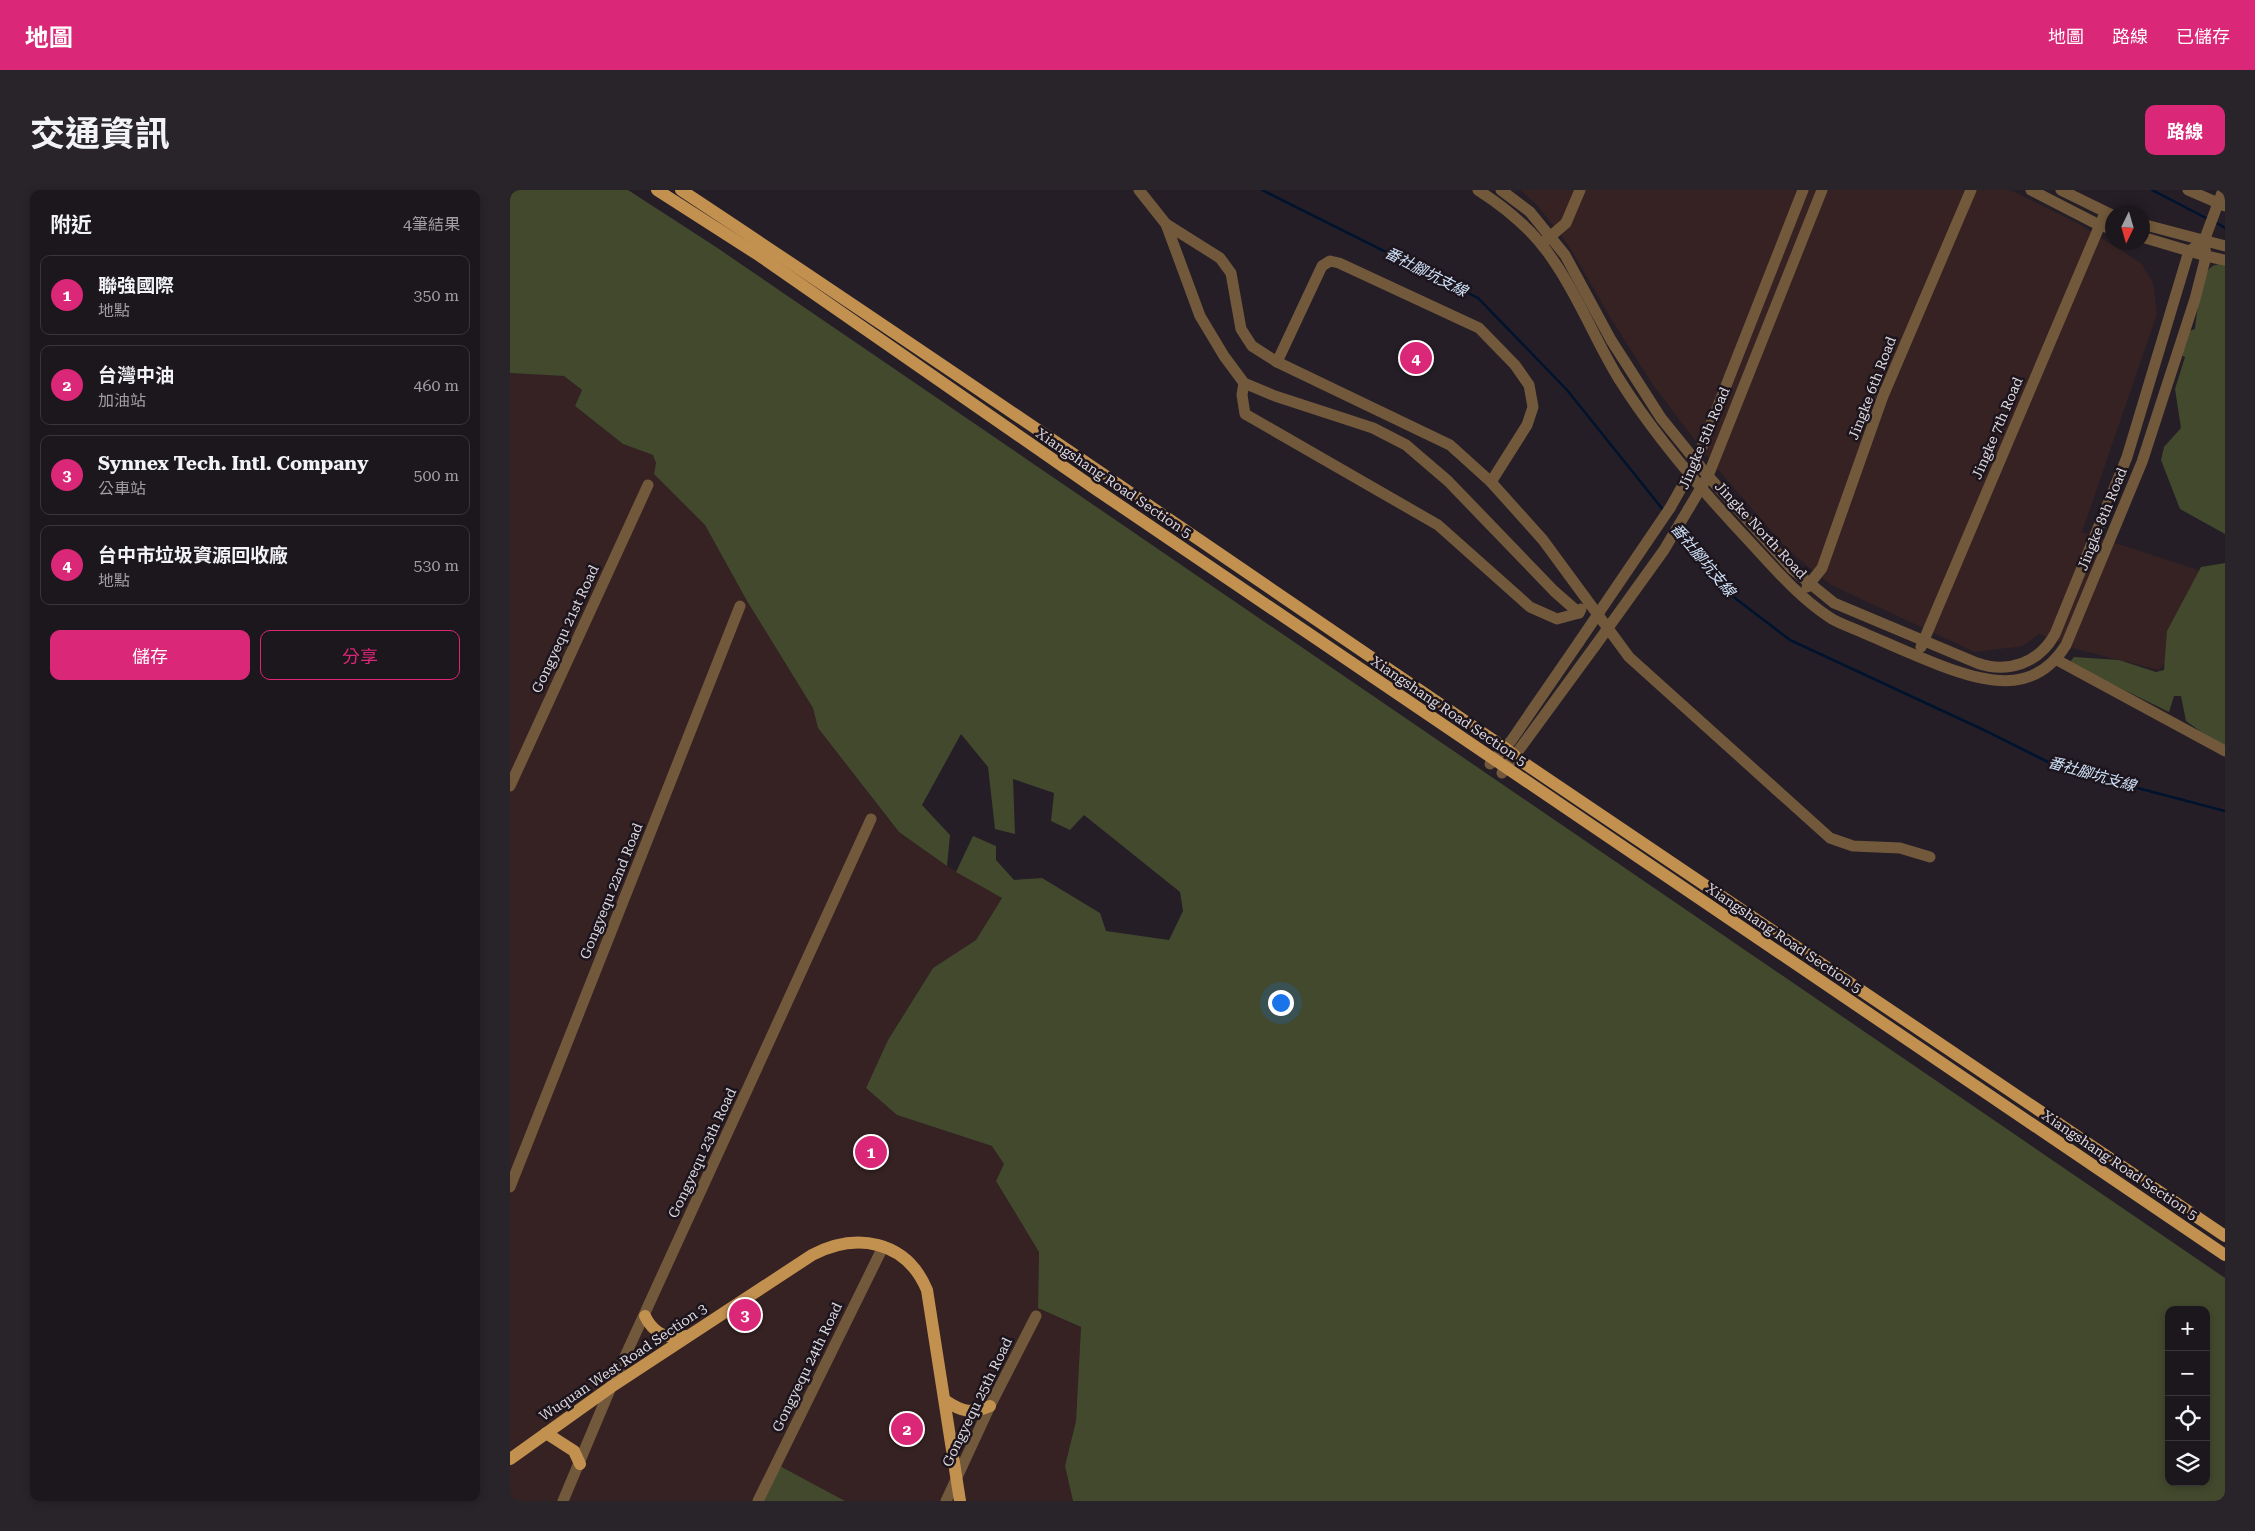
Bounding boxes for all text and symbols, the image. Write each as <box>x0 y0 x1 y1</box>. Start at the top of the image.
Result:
text: 地圖 <box>25 24 73 52</box>
text: 地圖 <box>2048 26 2084 47</box>
text: 路線 <box>2112 26 2148 47</box>
text: 已儲存 <box>2176 26 2230 47</box>
button: 路線 <box>2145 105 2225 155</box>
text: 交通資訊 <box>30 114 170 155</box>
north arrow <box>2105 205 2150 250</box>
text: 附近 <box>50 213 92 237</box>
text: 4筆結果 <box>403 215 460 234</box>
water label: 番社腳坑支線 <box>1382 244 1472 301</box>
text: 聯強國際 <box>98 274 174 297</box>
text: 1 <box>63 286 71 305</box>
text: 350 m <box>413 286 459 305</box>
text: 地點 <box>98 301 130 320</box>
street label: Jingke 6th Road <box>1845 334 1899 442</box>
pin: 4 <box>1400 339 1432 377</box>
text: 台灣中油 <box>98 364 174 387</box>
street label: Jingke 7th Road <box>1968 375 2026 481</box>
text: 2 <box>63 376 71 395</box>
text: 460 m <box>413 376 459 395</box>
street label: Jingke 5th Road <box>1675 385 1733 491</box>
text: 加油站 <box>98 391 146 410</box>
street label: Xiangshang Road Section 5 <box>1033 425 1195 541</box>
text: Synnex Tech. Intl. Company <box>98 452 368 475</box>
street label: Jingke 8th Road <box>2074 465 2130 573</box>
text: 3 <box>63 466 71 485</box>
text: 500 m <box>413 466 459 485</box>
street label: Jingke North Road <box>1712 478 1810 582</box>
text: 公車站 <box>98 479 146 498</box>
water label: 番社腳坑支線 <box>1667 520 1740 602</box>
text: 台中市垃圾資源回收廠 <box>98 544 288 567</box>
text: 4 <box>63 556 71 575</box>
text: 530 m <box>413 556 459 575</box>
street label: Gongyequ 21st Road <box>528 562 602 696</box>
text: 地點 <box>98 571 130 590</box>
button: 儲存 <box>50 630 250 680</box>
button: 分享 <box>260 630 460 680</box>
street label: Xiangshang Road Section 5 <box>1368 653 1530 769</box>
water label: 番社腳坑支線 <box>2046 753 2140 796</box>
street label: Gongyequ 22nd Road <box>576 821 646 961</box>
street label: Xiangshang Road Section 5 <box>1703 880 1865 996</box>
your location <box>1268 990 1294 1016</box>
street label: Gongyequ 23th Road <box>665 1085 739 1221</box>
street label: Xiangshang Road Section 5 <box>2039 1107 2201 1223</box>
pin: 1 <box>855 1133 887 1171</box>
pin: 3 <box>729 1296 761 1334</box>
street label: Wuquan West Road Section 3 <box>536 1300 710 1424</box>
street label: Gongyequ 24th Road <box>769 1300 845 1434</box>
map controls <box>2165 1306 2210 1486</box>
button: + <box>2165 1306 2210 1351</box>
street label: Gongyequ 25th Road <box>939 1335 1015 1469</box>
button: − <box>2165 1351 2210 1396</box>
button: locate <box>2165 1396 2210 1441</box>
pin: 2 <box>891 1410 923 1448</box>
button: layers <box>2165 1441 2210 1486</box>

